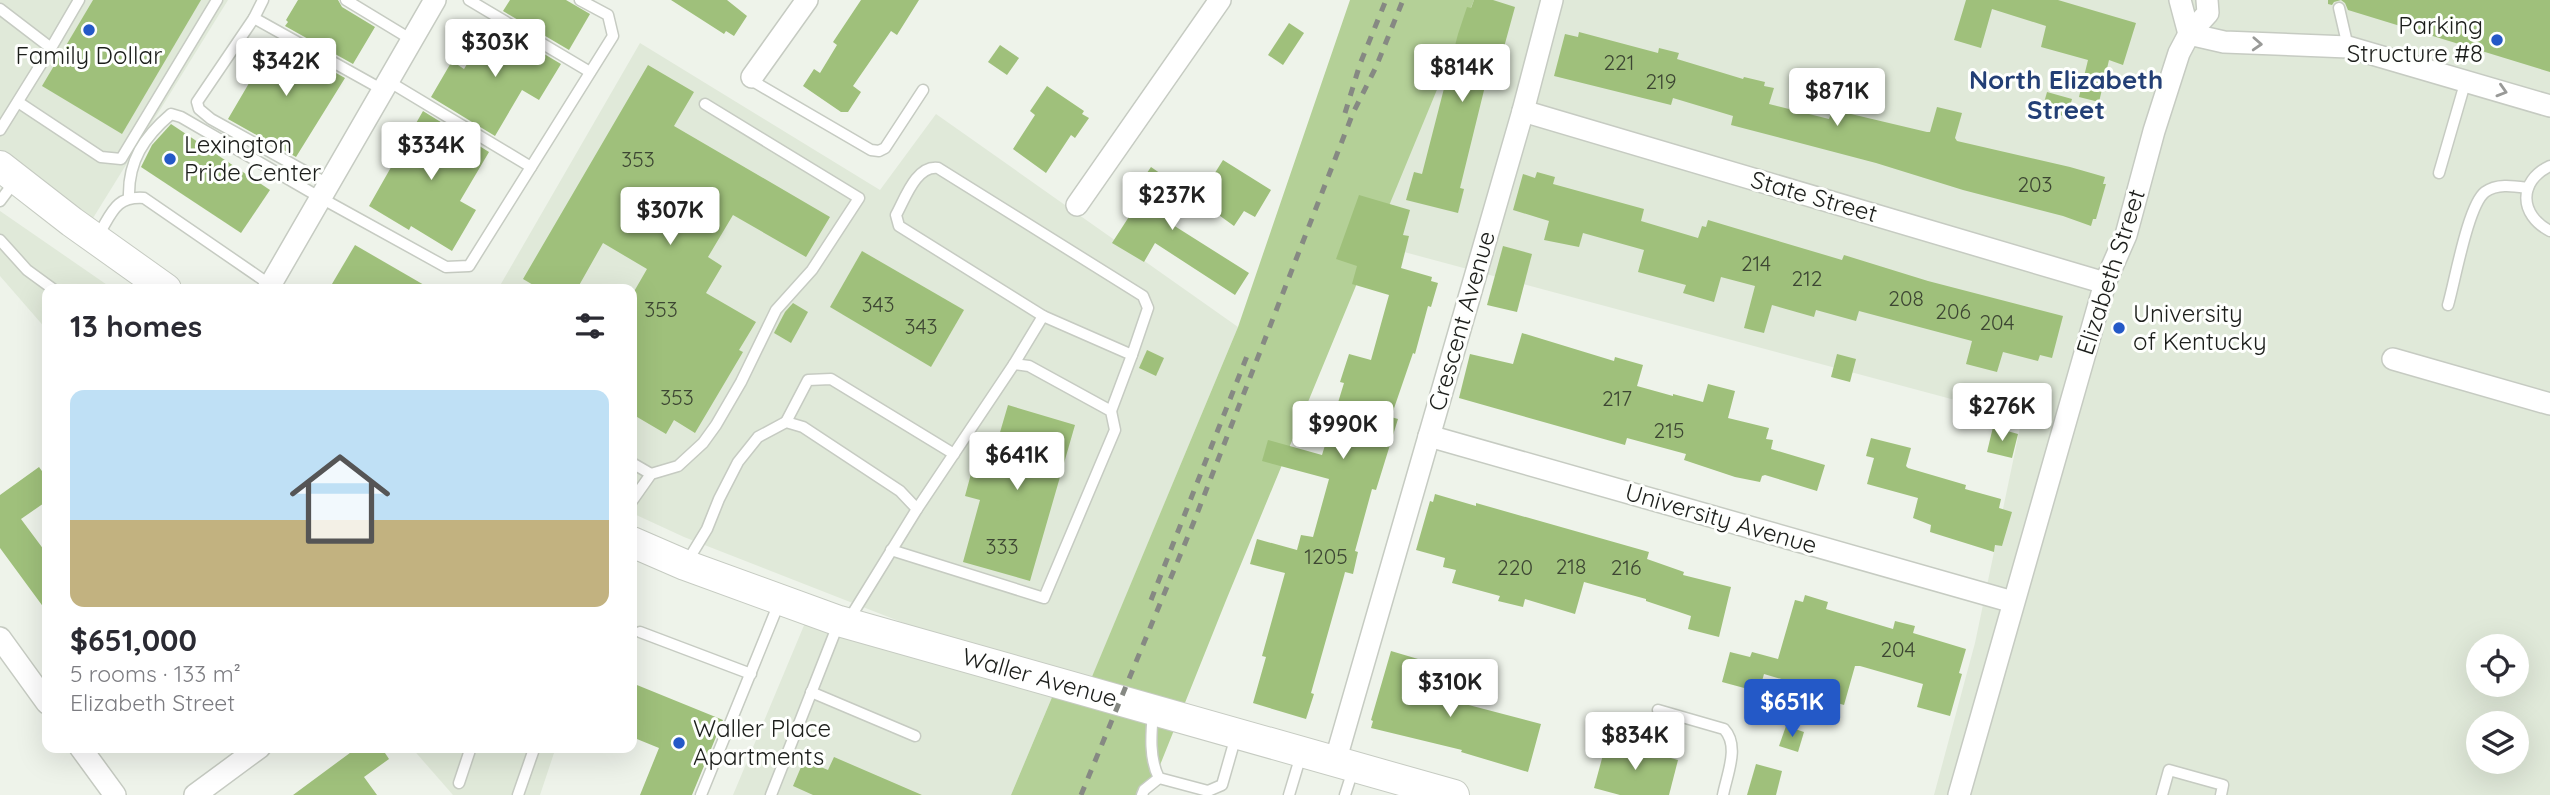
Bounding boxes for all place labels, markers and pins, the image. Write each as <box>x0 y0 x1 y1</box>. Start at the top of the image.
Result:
place label: Parking Structure #8 <box>2347 10 2483 68</box>
pin: $303K <box>446 20 544 79</box>
marker: Family Dollar <box>81 22 97 38</box>
marker: Parking Structure #8 <box>2489 32 2505 48</box>
pin: $342K <box>237 38 335 98</box>
place label: Family Dollar <box>16 40 162 70</box>
pin: $814K <box>1413 44 1511 104</box>
pin: $871K <box>1788 68 1886 128</box>
pin: $334K <box>382 122 480 182</box>
place label: Lexington Pride Center <box>184 129 321 187</box>
marker: Lexington Pride Center <box>162 151 178 167</box>
pin: $237K <box>1123 173 1221 232</box>
pin: $307K <box>621 188 719 247</box>
place label: University of Kentucky <box>2133 298 2267 356</box>
marker: University of Kentucky <box>2111 320 2127 336</box>
pin: $276K <box>1953 384 2051 443</box>
pin: $990K <box>1294 402 1392 461</box>
pin: $641K <box>968 433 1066 492</box>
pin: $310K <box>1401 660 1499 719</box>
pin: $651K <box>1743 680 1841 739</box>
pin: $834K <box>1586 712 1684 772</box>
place label: Waller Place Apartments <box>693 713 831 771</box>
marker: Waller Place Apartments <box>671 735 687 751</box>

